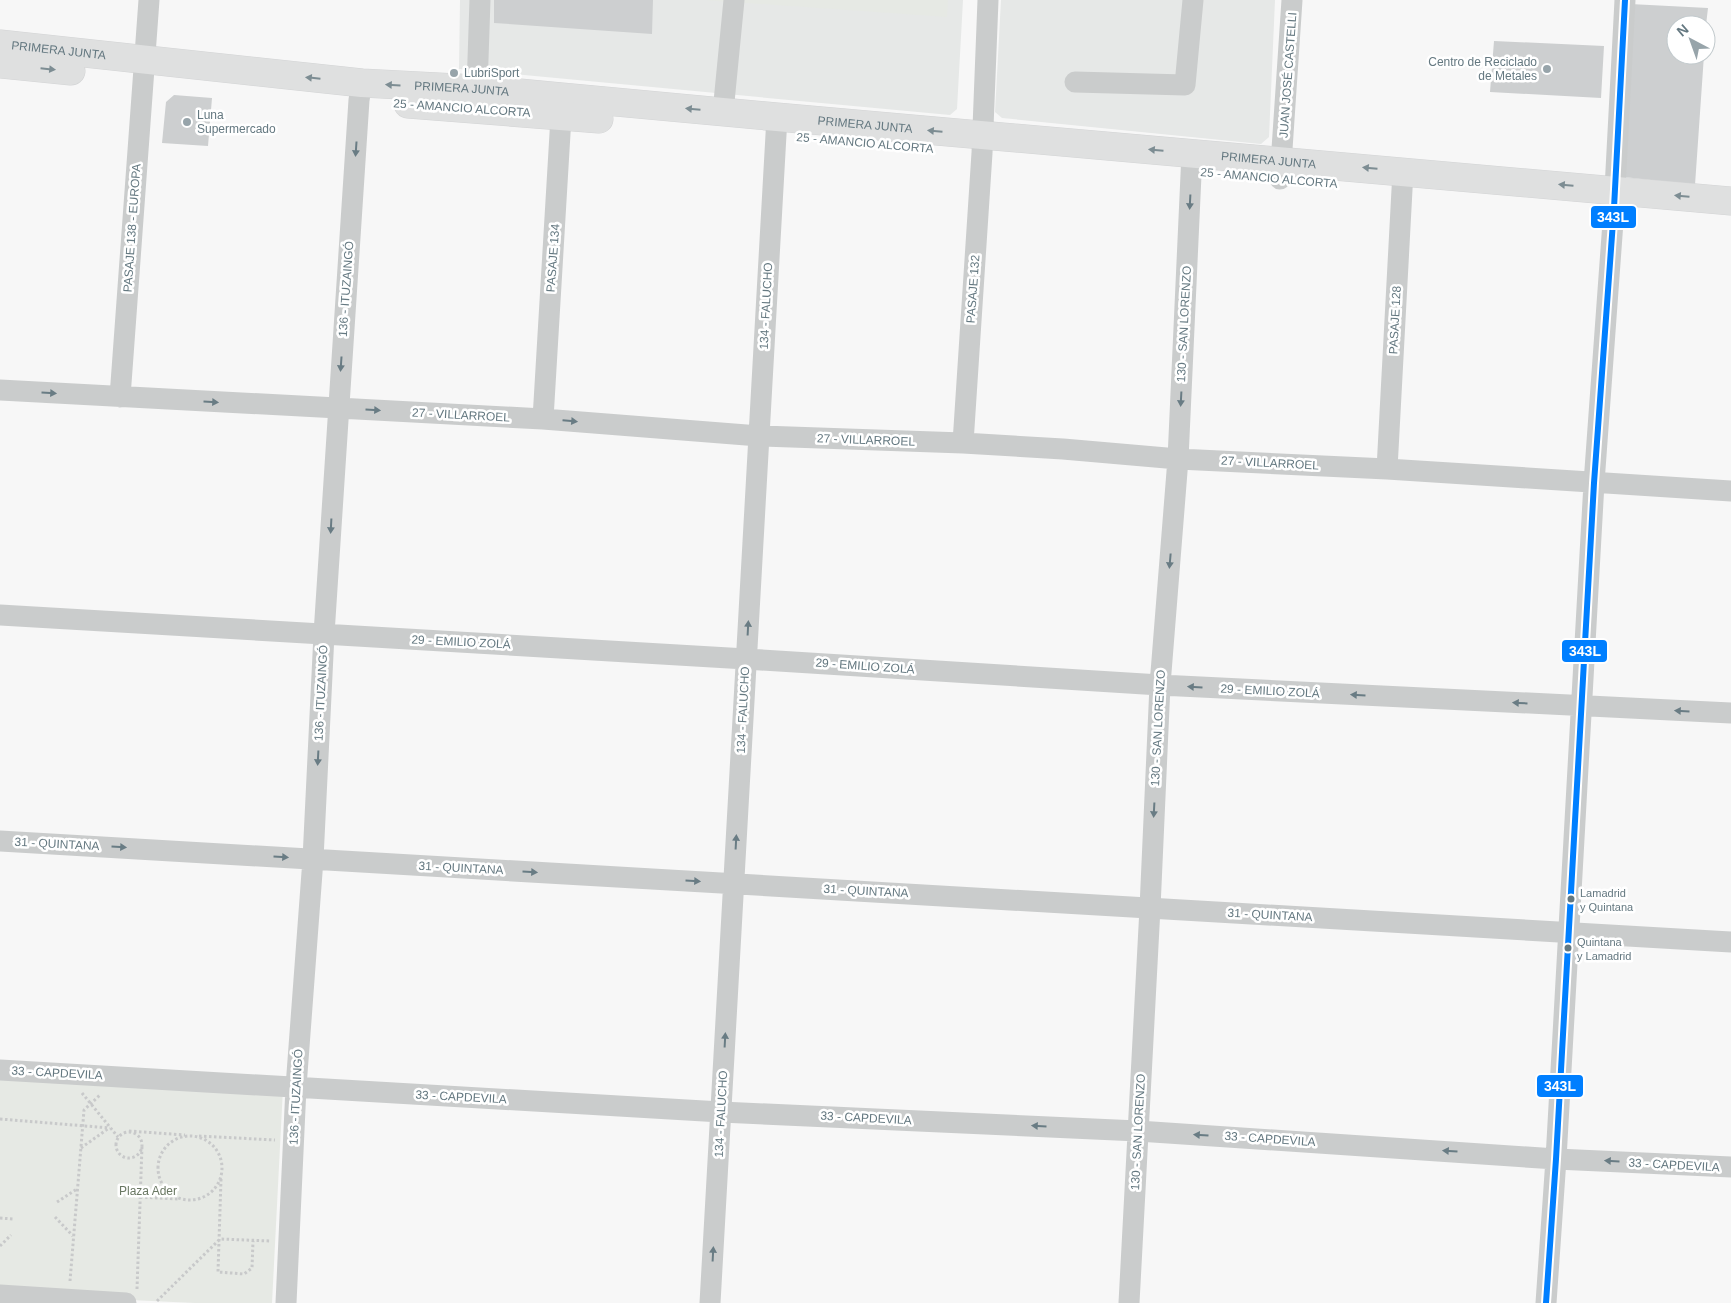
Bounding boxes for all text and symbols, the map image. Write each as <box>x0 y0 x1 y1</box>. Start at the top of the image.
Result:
street label: JUAN JOSÉ CASTELLI <box>1276 12 1299 138</box>
north arrow <box>1666 15 1716 65</box>
text: N <box>1673 21 1692 40</box>
street label: PRIMERA JUNTA <box>11 38 107 62</box>
place label: Centro de Reciclado de Metales <box>1428 55 1537 83</box>
marker: Centro de Reciclado de Metales <box>1541 63 1553 75</box>
one-way arrow <box>41 65 57 73</box>
place label: LubriSport <box>464 66 520 80</box>
marker: LubriSport <box>448 67 460 79</box>
one-way arrow <box>305 74 321 82</box>
street label: PRIMERA JUNTA <box>414 79 510 99</box>
one-way arrow <box>385 80 401 88</box>
street label: 25 - AMANCIO ALCORTA <box>393 96 531 120</box>
one-way arrow <box>685 105 701 113</box>
place label: Luna Supermercado <box>197 108 276 136</box>
street label: PRIMERA JUNTA <box>817 114 913 136</box>
marker: Luna Supermercado <box>181 116 193 128</box>
one-way arrow <box>927 126 943 134</box>
street label: 25 - AMANCIO ALCORTA <box>796 130 934 156</box>
one-way arrow <box>351 141 359 157</box>
one-way arrow <box>1147 145 1163 153</box>
street label: PRIMERA JUNTA <box>1221 149 1317 171</box>
street label: PASAJE 138 - EUROPA <box>121 163 143 293</box>
one-way arrow <box>1361 164 1377 172</box>
street label: 25 - AMANCIO ALCORTA <box>1200 165 1338 191</box>
one-way arrow <box>1558 181 1574 189</box>
one-way arrow <box>1674 192 1690 200</box>
one-way arrow <box>1186 194 1194 210</box>
line badge: 343L <box>1590 205 1637 229</box>
text: 343L <box>1597 209 1629 225</box>
street label: PASAJE 134 <box>544 223 562 293</box>
street label: 136 - ITUZAINGÓ <box>335 241 356 337</box>
street label: PASAJE 132 <box>964 254 982 324</box>
street label: 134 - FALUCHO <box>757 262 775 350</box>
street label: 130 - SAN LORENZO <box>1174 265 1194 383</box>
street label: PASAJE 128 <box>1386 285 1404 355</box>
one-way arrow <box>337 356 345 372</box>
one-way arrow <box>41 389 57 397</box>
one-way arrow <box>1177 391 1185 407</box>
one-way arrow <box>203 398 219 406</box>
street label: 27 - VILLARROEL <box>412 405 511 425</box>
one-way arrow <box>365 407 381 415</box>
one-way arrow <box>563 418 579 426</box>
street label: 27 - VILLARROEL <box>817 431 916 449</box>
street label: 27 - VILLARROEL <box>1221 453 1320 473</box>
one-way arrow <box>326 518 334 534</box>
one-way arrow <box>1166 553 1174 569</box>
one-way arrow <box>745 620 753 636</box>
street label: 29 - EMILIO ZOLÁ <box>411 631 511 652</box>
line badge: 343L <box>1561 639 1608 663</box>
text: 343L <box>1569 643 1601 659</box>
street label: 136 - ITUZAINGÓ <box>310 645 331 741</box>
street label: 29 - EMILIO ZOLÁ <box>815 655 915 676</box>
street label: 134 - FALUCHO <box>734 666 752 754</box>
street label: 130 - SAN LORENZO <box>1148 669 1168 787</box>
street label: 29 - EMILIO ZOLÁ <box>1220 680 1320 701</box>
one-way arrow <box>1187 683 1203 691</box>
one-way arrow <box>1349 691 1365 699</box>
one-way arrow <box>1512 699 1528 707</box>
one-way arrow <box>1674 706 1690 714</box>
one-way arrow <box>313 750 321 766</box>
one-way arrow <box>1150 803 1158 819</box>
one-way arrow <box>733 834 741 850</box>
street label: 31 - QUINTANA <box>14 835 100 853</box>
one-way arrow <box>111 844 127 852</box>
one-way arrow <box>273 854 289 862</box>
street label: 31 - QUINTANA <box>418 859 504 877</box>
one-way arrow <box>523 868 539 876</box>
one-way arrow <box>685 878 701 886</box>
street label: 31 - QUINTANA <box>823 882 909 900</box>
place label: Lamadrid y Quintana <box>1580 887 1634 913</box>
marker: Lamadrid y Quintana <box>1566 894 1576 904</box>
street label: 31 - QUINTANA <box>1227 906 1313 924</box>
place label: Quintana y Lamadrid <box>1577 936 1631 962</box>
marker: Quintana y Lamadrid <box>1563 943 1573 953</box>
one-way arrow <box>722 1031 730 1047</box>
street label: 136 - ITUZAINGÓ <box>285 1049 306 1145</box>
street label: 33 - CAPDEVILA <box>11 1064 103 1082</box>
street label: 134 - FALUCHO <box>712 1070 730 1158</box>
street label: 130 - SAN LORENZO <box>1128 1073 1148 1191</box>
line badge: 343L <box>1536 1074 1584 1098</box>
text: 343L <box>1544 1078 1576 1094</box>
street label: 33 - CAPDEVILA <box>415 1088 507 1106</box>
street label: 33 - CAPDEVILA <box>820 1109 912 1127</box>
one-way arrow <box>1030 1122 1046 1130</box>
street label: 33 - CAPDEVILA <box>1224 1129 1316 1149</box>
one-way arrow <box>1192 1130 1208 1138</box>
one-way arrow <box>1442 1147 1458 1155</box>
street label: 33 - CAPDEVILA <box>1628 1156 1720 1174</box>
one-way arrow <box>1604 1157 1620 1165</box>
park label: Plaza Ader <box>119 1184 177 1198</box>
one-way arrow <box>710 1246 718 1262</box>

